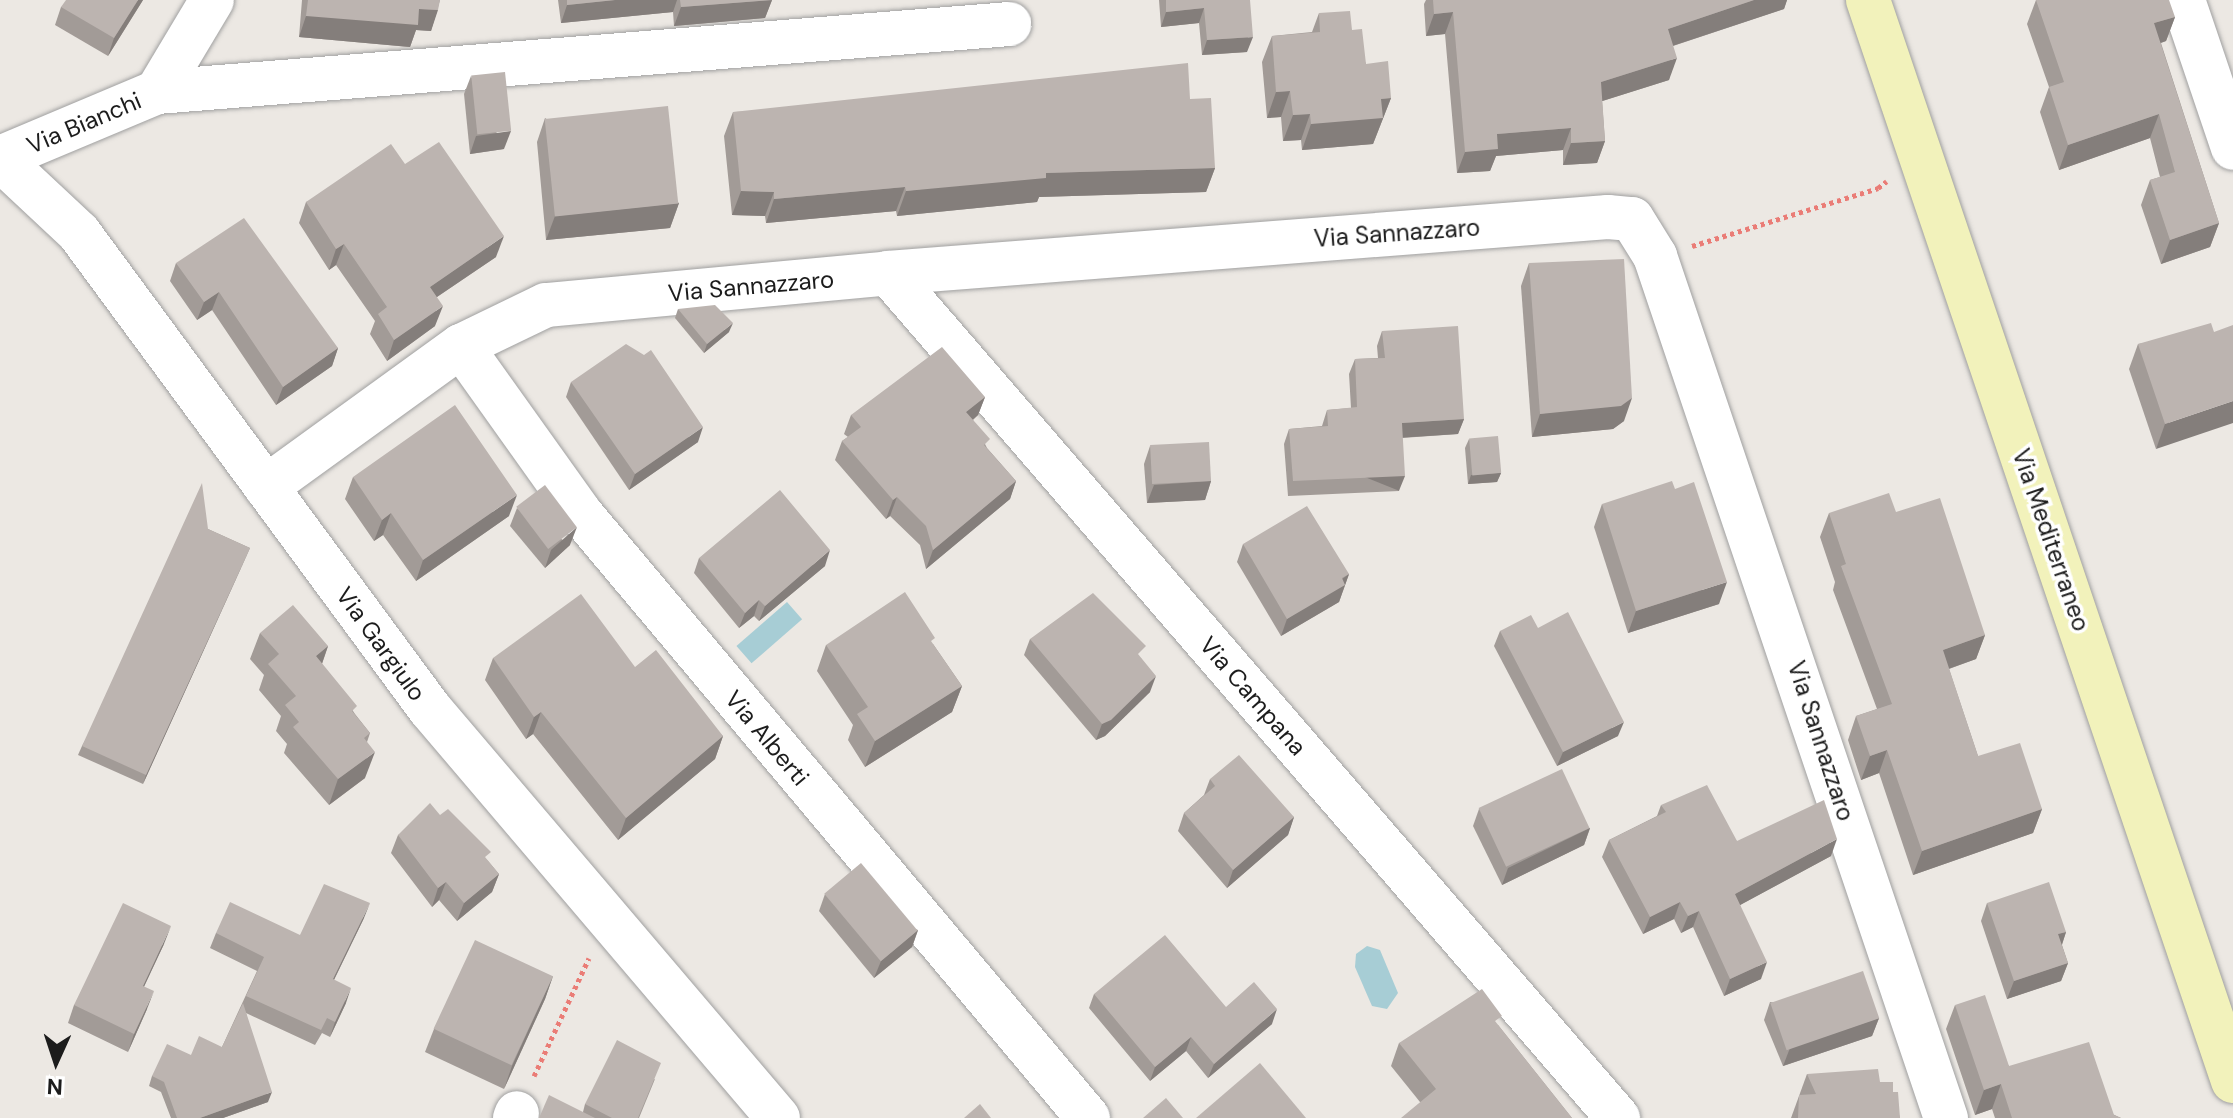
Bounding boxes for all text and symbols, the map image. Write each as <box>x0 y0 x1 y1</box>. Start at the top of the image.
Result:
street label: Via Bianchi <box>22 86 146 160</box>
street label: Via Sannazzaro <box>1313 213 1481 253</box>
street label: Via Sannazzaro <box>667 264 835 308</box>
street label: Via Mediterraneo <box>2006 445 2096 635</box>
street label: Via Gargiulo <box>330 582 432 706</box>
street label: Via Campana <box>1194 631 1312 761</box>
street label: Via Sannazzaro <box>1782 657 1860 825</box>
street label: Via Alberti <box>719 685 815 791</box>
north arrow <box>16 1022 96 1102</box>
text: N <box>46 1072 63 1101</box>

